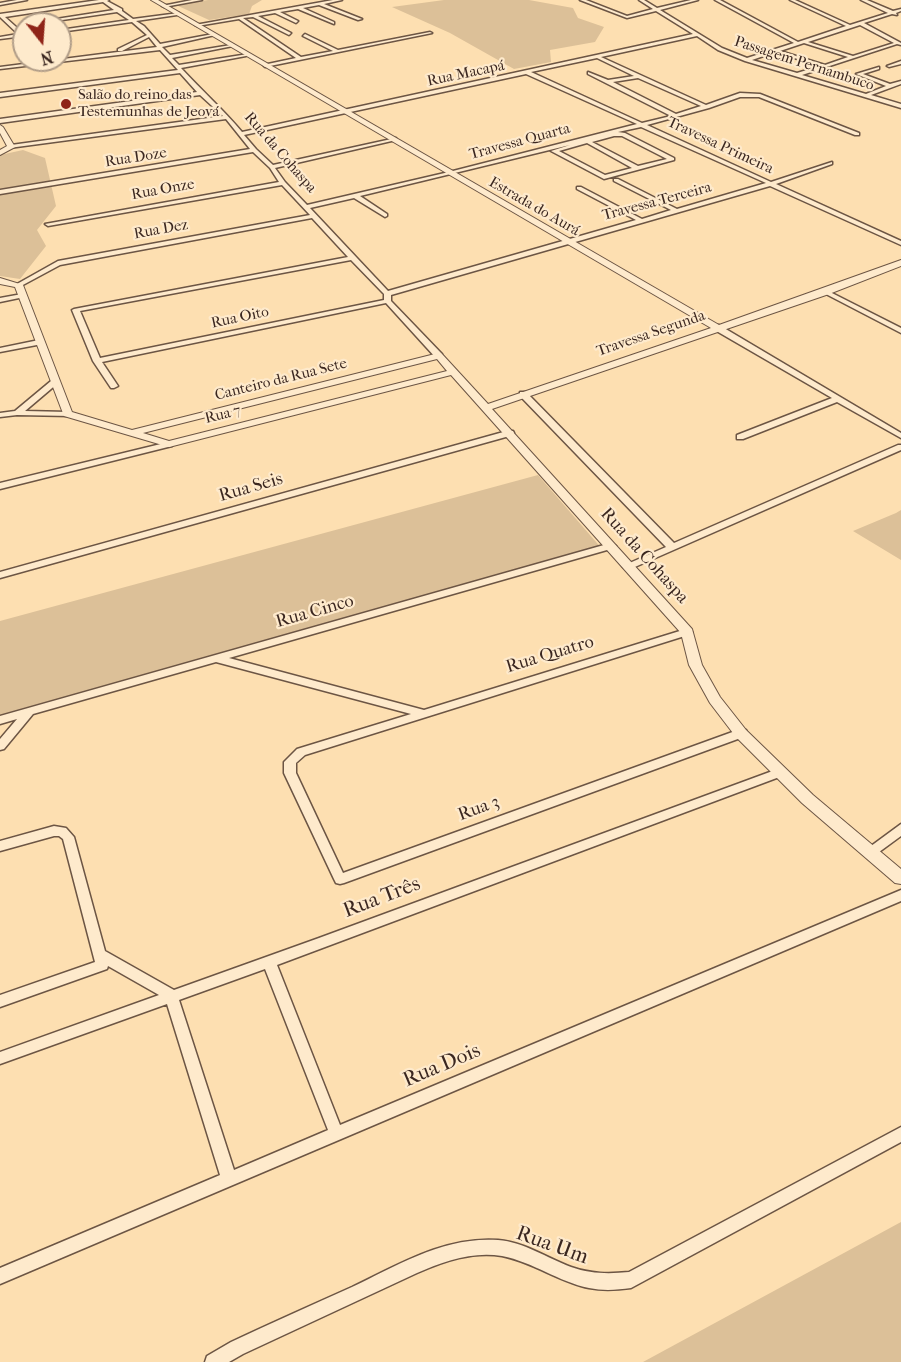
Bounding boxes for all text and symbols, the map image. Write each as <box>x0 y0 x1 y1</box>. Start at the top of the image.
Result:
north arrow <box>12 12 72 72</box>
street label: Passagem Pernambuco <box>732 33 876 95</box>
text: N <box>38 47 55 69</box>
street label: Rua Macapá <box>426 57 506 91</box>
place label: Salão do reino das Testemunhas de Jeová <box>78 86 219 121</box>
marker: Salão do reino das Testemunhas de Jeová <box>59 97 73 111</box>
street label: Rua da Cohaspa <box>240 109 320 197</box>
street label: Travessa Primeira <box>664 113 776 179</box>
street label: Travessa Quarta <box>468 120 572 164</box>
street label: Rua Doze <box>104 144 168 172</box>
street label: Estrada do Aurá <box>485 174 583 240</box>
street label: Rua Onze <box>130 176 196 204</box>
street label: Travessa Terceira <box>600 179 714 225</box>
street label: Rua Dez <box>132 216 190 244</box>
street label: Rua Oito <box>210 303 270 333</box>
street label: Travessa Segunda <box>594 307 708 361</box>
street label: Canteiro da Rua Sete <box>213 355 349 405</box>
street label: Rua 7 <box>203 402 243 428</box>
street label: Rua Seis <box>217 469 285 507</box>
street label: Rua da Cohaspa <box>595 504 693 608</box>
street label: Rua Cinco <box>274 591 356 633</box>
street label: Rua Quatro <box>504 631 596 679</box>
street label: Rua 3 <box>455 792 503 826</box>
street label: Rua Três <box>340 872 424 924</box>
street label: Rua Dois <box>400 1038 484 1094</box>
street label: Rua Um <box>513 1221 591 1271</box>

